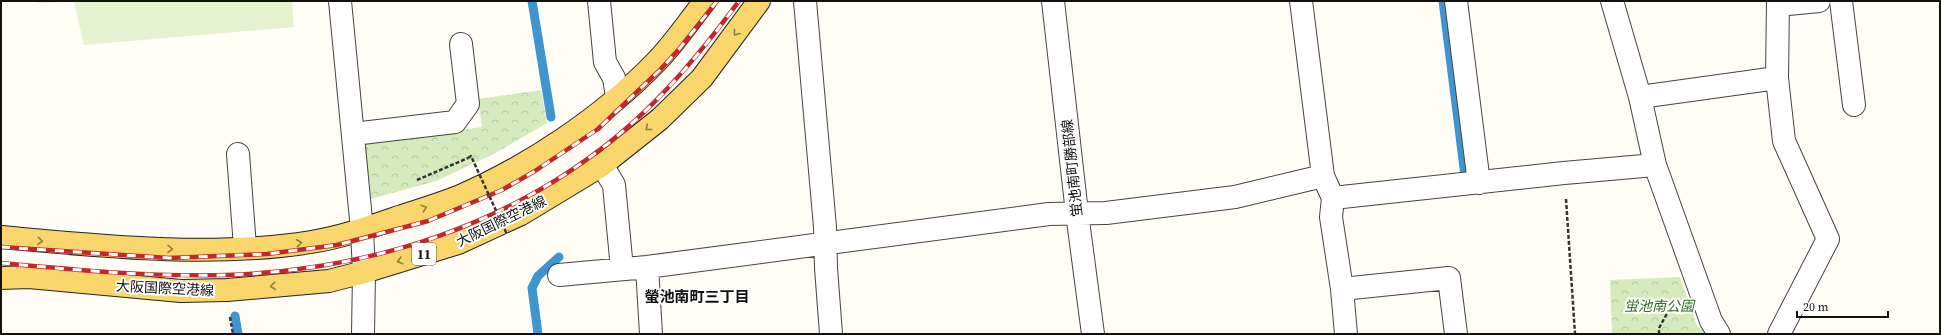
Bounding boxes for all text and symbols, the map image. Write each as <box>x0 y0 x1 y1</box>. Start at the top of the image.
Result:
one-way arrow <box>734 28 741 35</box>
street label: 蛍池南町勝部線 <box>1057 118 1087 218</box>
one-way arrow <box>646 123 653 130</box>
street label: 大阪国際空港線 <box>453 191 549 251</box>
one-way arrow <box>421 205 428 213</box>
one-way arrow <box>37 236 43 245</box>
one-way arrow <box>296 239 302 248</box>
road number: 11 <box>412 243 436 265</box>
one-way arrow <box>167 245 173 253</box>
one-way arrow <box>397 256 404 265</box>
street label: 大阪国際空港線 <box>116 275 214 301</box>
one-way arrow <box>270 281 276 290</box>
district label: 螢池南町三丁目 <box>644 286 750 307</box>
scale bar <box>1797 293 1888 319</box>
park label: 蛍池南公園 <box>1624 296 1696 316</box>
text: 20 m <box>1803 299 1829 315</box>

